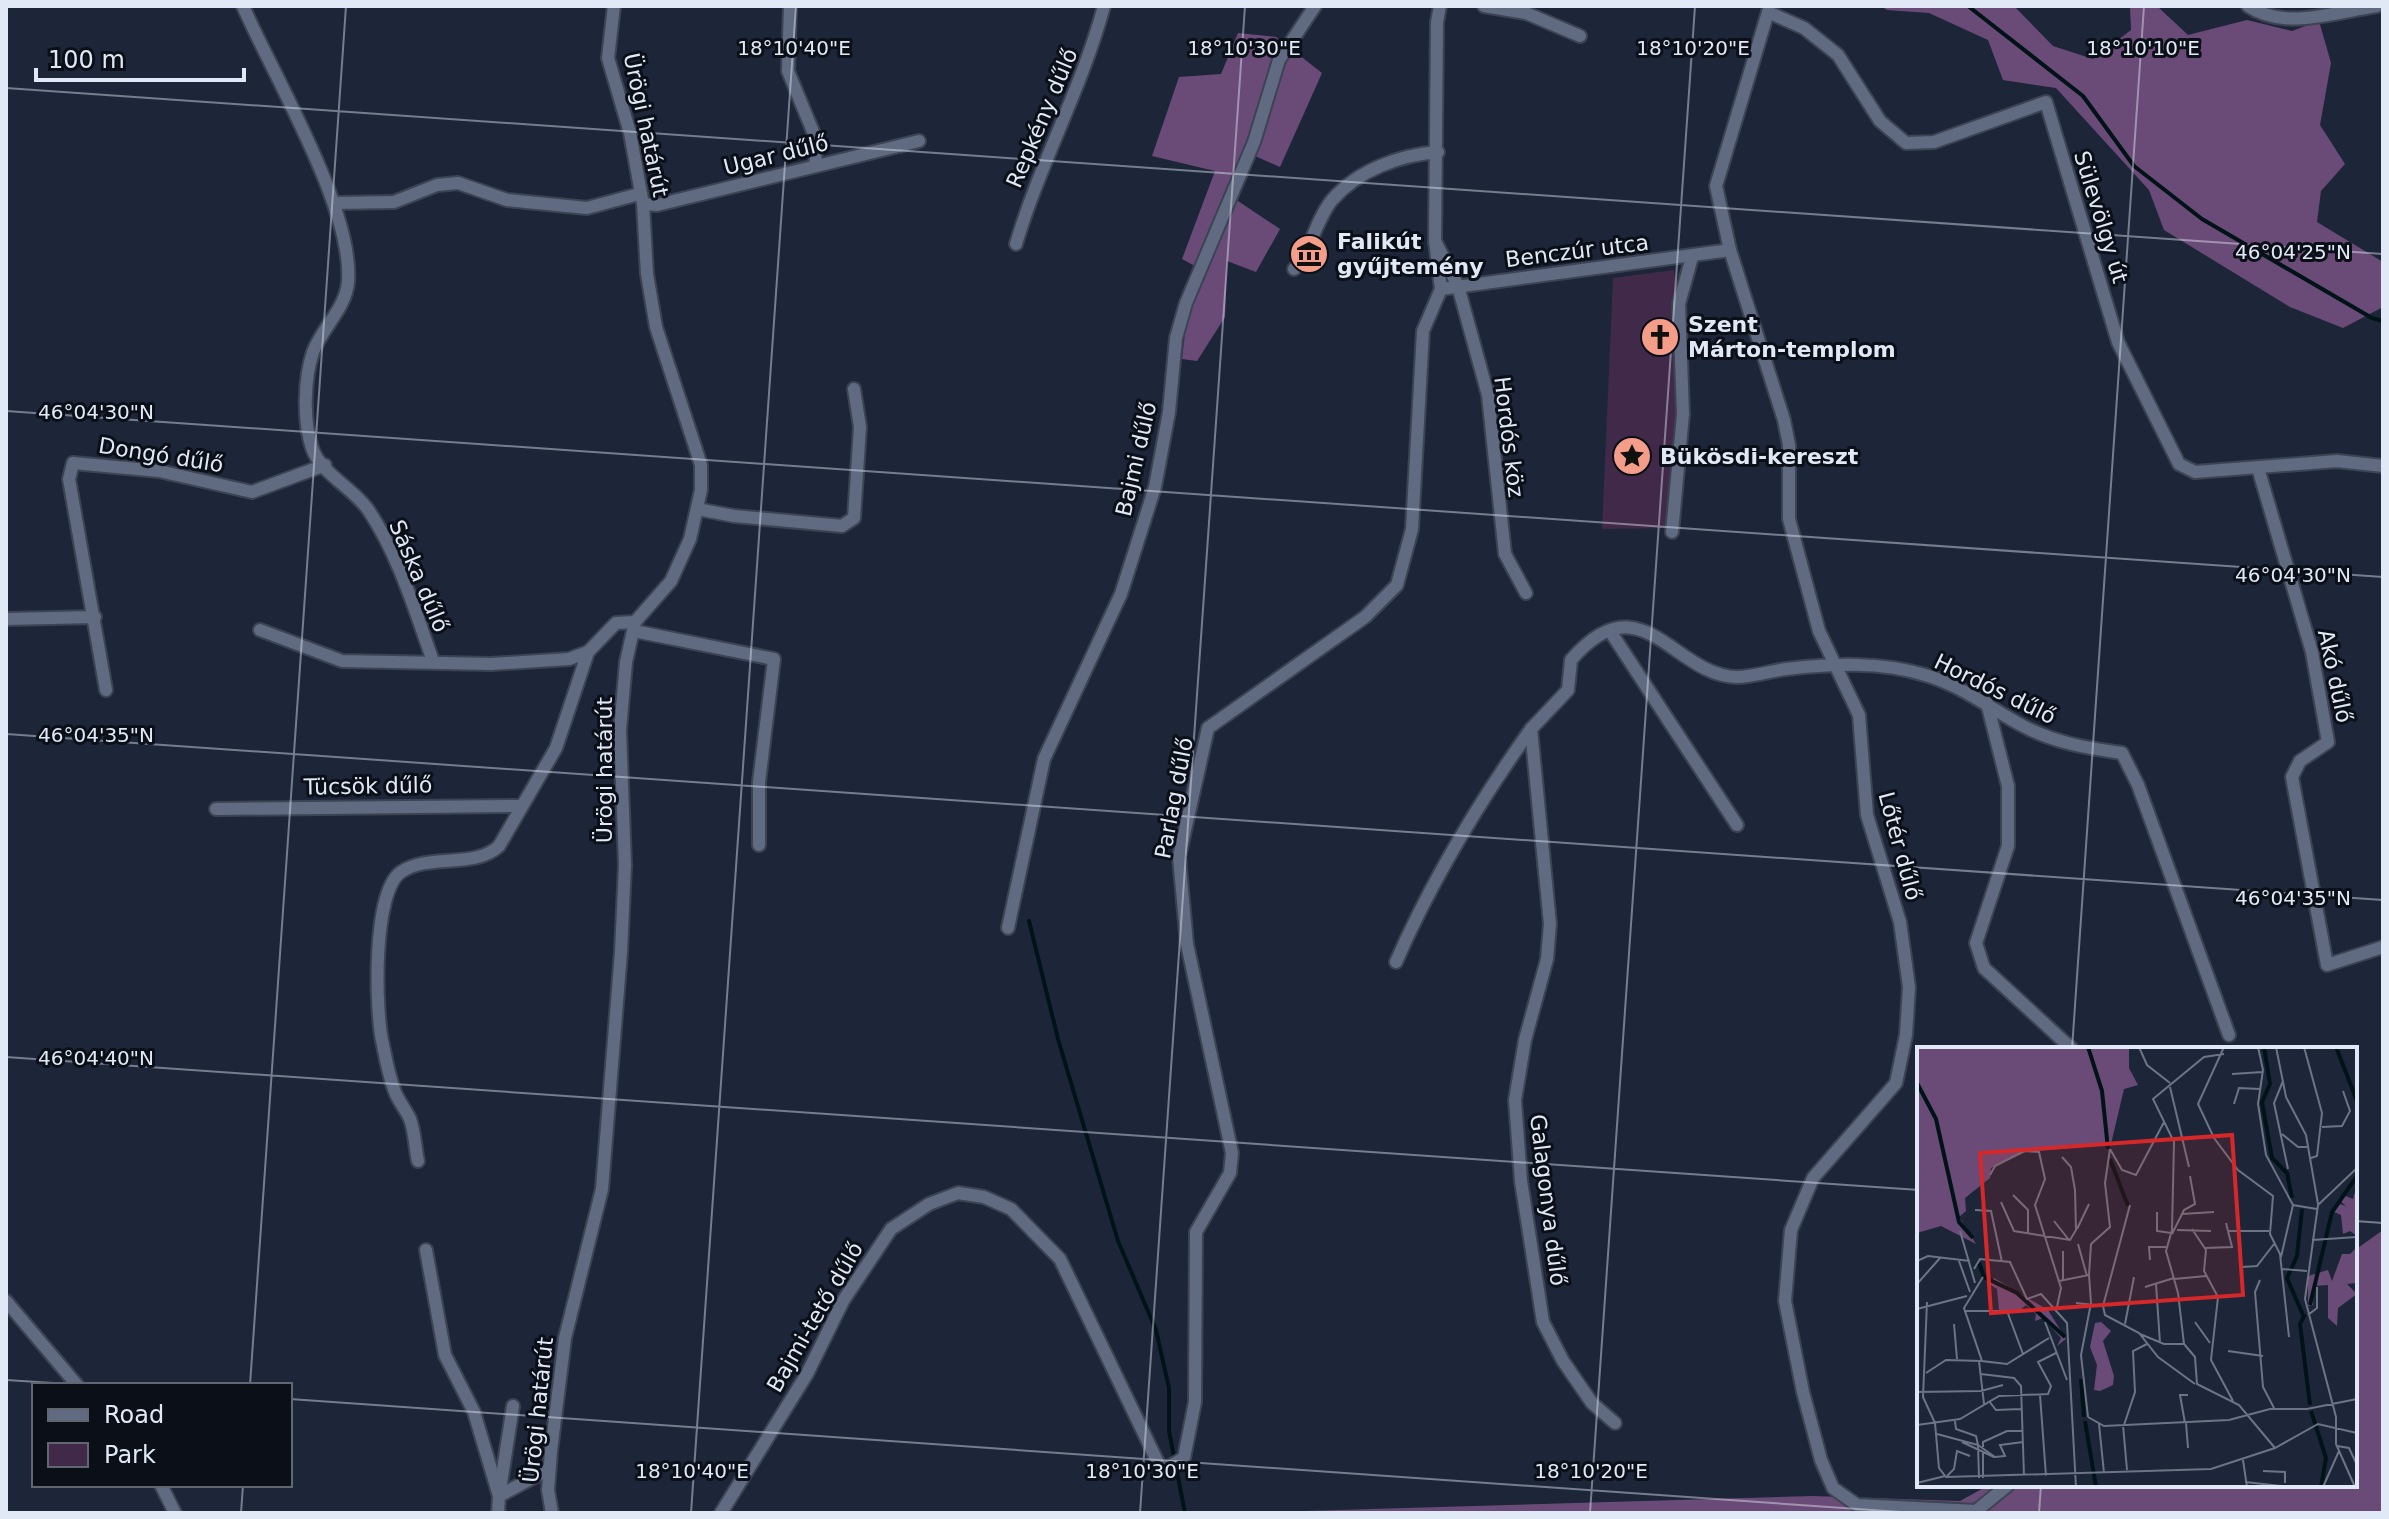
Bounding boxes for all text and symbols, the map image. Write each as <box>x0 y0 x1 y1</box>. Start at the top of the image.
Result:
scale bar <box>36 32 244 82</box>
text: 18°10'40"E <box>737 36 851 60</box>
text: 18°10'30"E <box>1187 36 1301 60</box>
text: 18°10'20"E <box>1636 36 1750 60</box>
text: 18°10'10"E <box>2086 36 2200 60</box>
street label: Repkény dűlő <box>1001 45 1083 191</box>
text: 100 m <box>48 46 125 74</box>
street label: Ürögi határút <box>619 51 674 200</box>
street label: Ugar dűlő <box>721 130 831 180</box>
street label: Sülevölgy út <box>2069 148 2133 286</box>
place label: Falikút gyűjtemény <box>1337 229 1484 279</box>
street label: Benczúr utca <box>1504 230 1650 272</box>
museum icon: Falikút gyűjtemény <box>1288 233 1330 275</box>
text: 46°04'25"N <box>2235 240 2351 264</box>
place label: Szent Márton-templom <box>1688 312 1896 362</box>
church icon: Szent Márton-templom <box>1639 316 1681 358</box>
street label: Hordós köz <box>1489 375 1529 499</box>
street label: Bajmi dűlő <box>1111 399 1161 519</box>
text: 46°04'30"N <box>38 400 154 424</box>
street label: Dongó dűlő <box>97 433 225 477</box>
place icon: Bükösdi-kereszt <box>1611 435 1653 477</box>
place label: Bükösdi-kereszt <box>1660 444 1859 469</box>
street label: Sáska dűlő <box>384 516 454 636</box>
text: 46°04'30"N <box>2235 563 2351 587</box>
street label: Akó dűlő <box>2313 627 2357 725</box>
street label: Hordós dűlő <box>1930 649 2060 729</box>
street label: Ürögi határút <box>592 696 617 843</box>
text: 46°04'35"N <box>38 723 154 747</box>
street label: Parlag dűlő <box>1150 735 1198 861</box>
street label: Tücsök dűlő <box>302 772 433 800</box>
street label: Lőtér dűlő <box>1874 789 1926 903</box>
text: 46°04'35"N <box>2235 886 2351 910</box>
text: 46°04'40"N <box>38 1046 154 1070</box>
inset map <box>1917 1047 2357 1487</box>
street label: Galagonya dűlő <box>1525 1113 1571 1287</box>
street label: Bajmi-tető dűlő <box>762 1238 868 1396</box>
street label: Ürögi határút <box>518 1336 558 1484</box>
legend <box>32 1383 292 1487</box>
text: Road <box>104 1401 164 1429</box>
text: Park <box>104 1441 156 1469</box>
text: 18°10'40"E <box>635 1459 749 1483</box>
text: 18°10'30"E <box>1085 1459 1199 1483</box>
text: 18°10'20"E <box>1534 1459 1648 1483</box>

